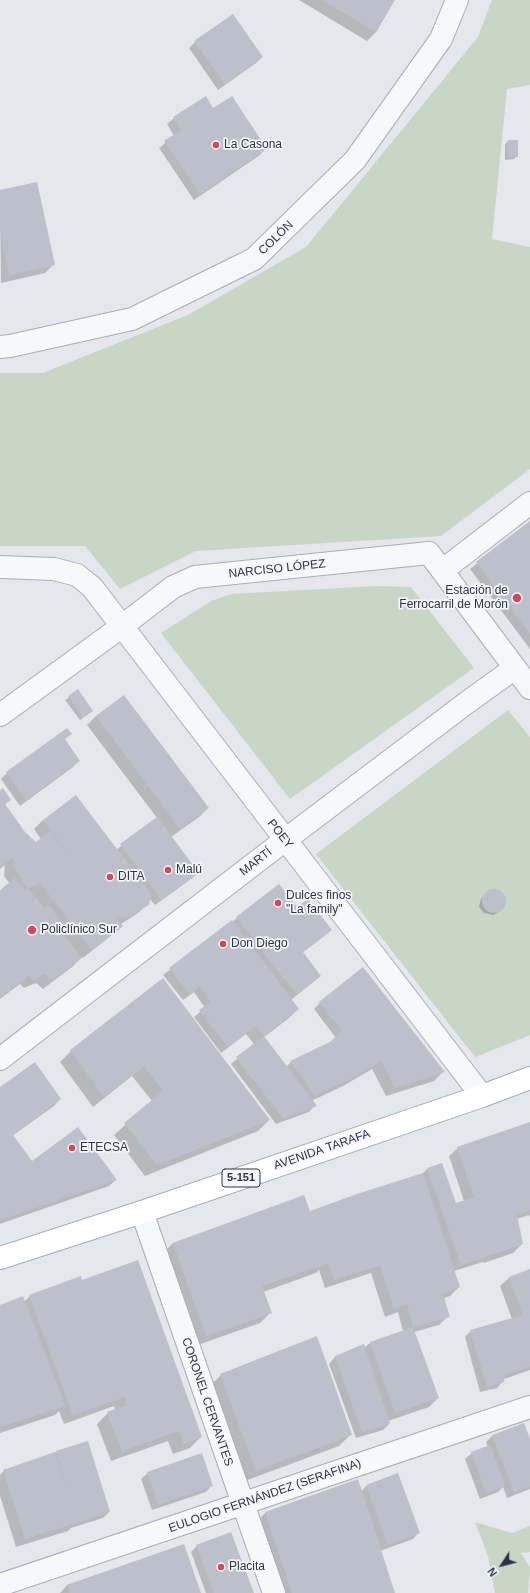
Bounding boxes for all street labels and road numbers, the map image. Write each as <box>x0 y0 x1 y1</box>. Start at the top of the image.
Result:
street label: COLÓN <box>256 218 296 258</box>
street label: NARCISO LÓPEZ <box>228 557 326 581</box>
street label: POEY <box>264 816 296 852</box>
street label: MARTÍ <box>237 845 275 879</box>
street label: AVENIDA TARAFA <box>272 1127 372 1173</box>
road number: 5-151 <box>222 1169 260 1187</box>
street label: CORONEL CERVANTES <box>178 1336 236 1468</box>
street label: EULOGIO FERNÁNDEZ (SERAFINA) <box>167 1456 363 1536</box>

